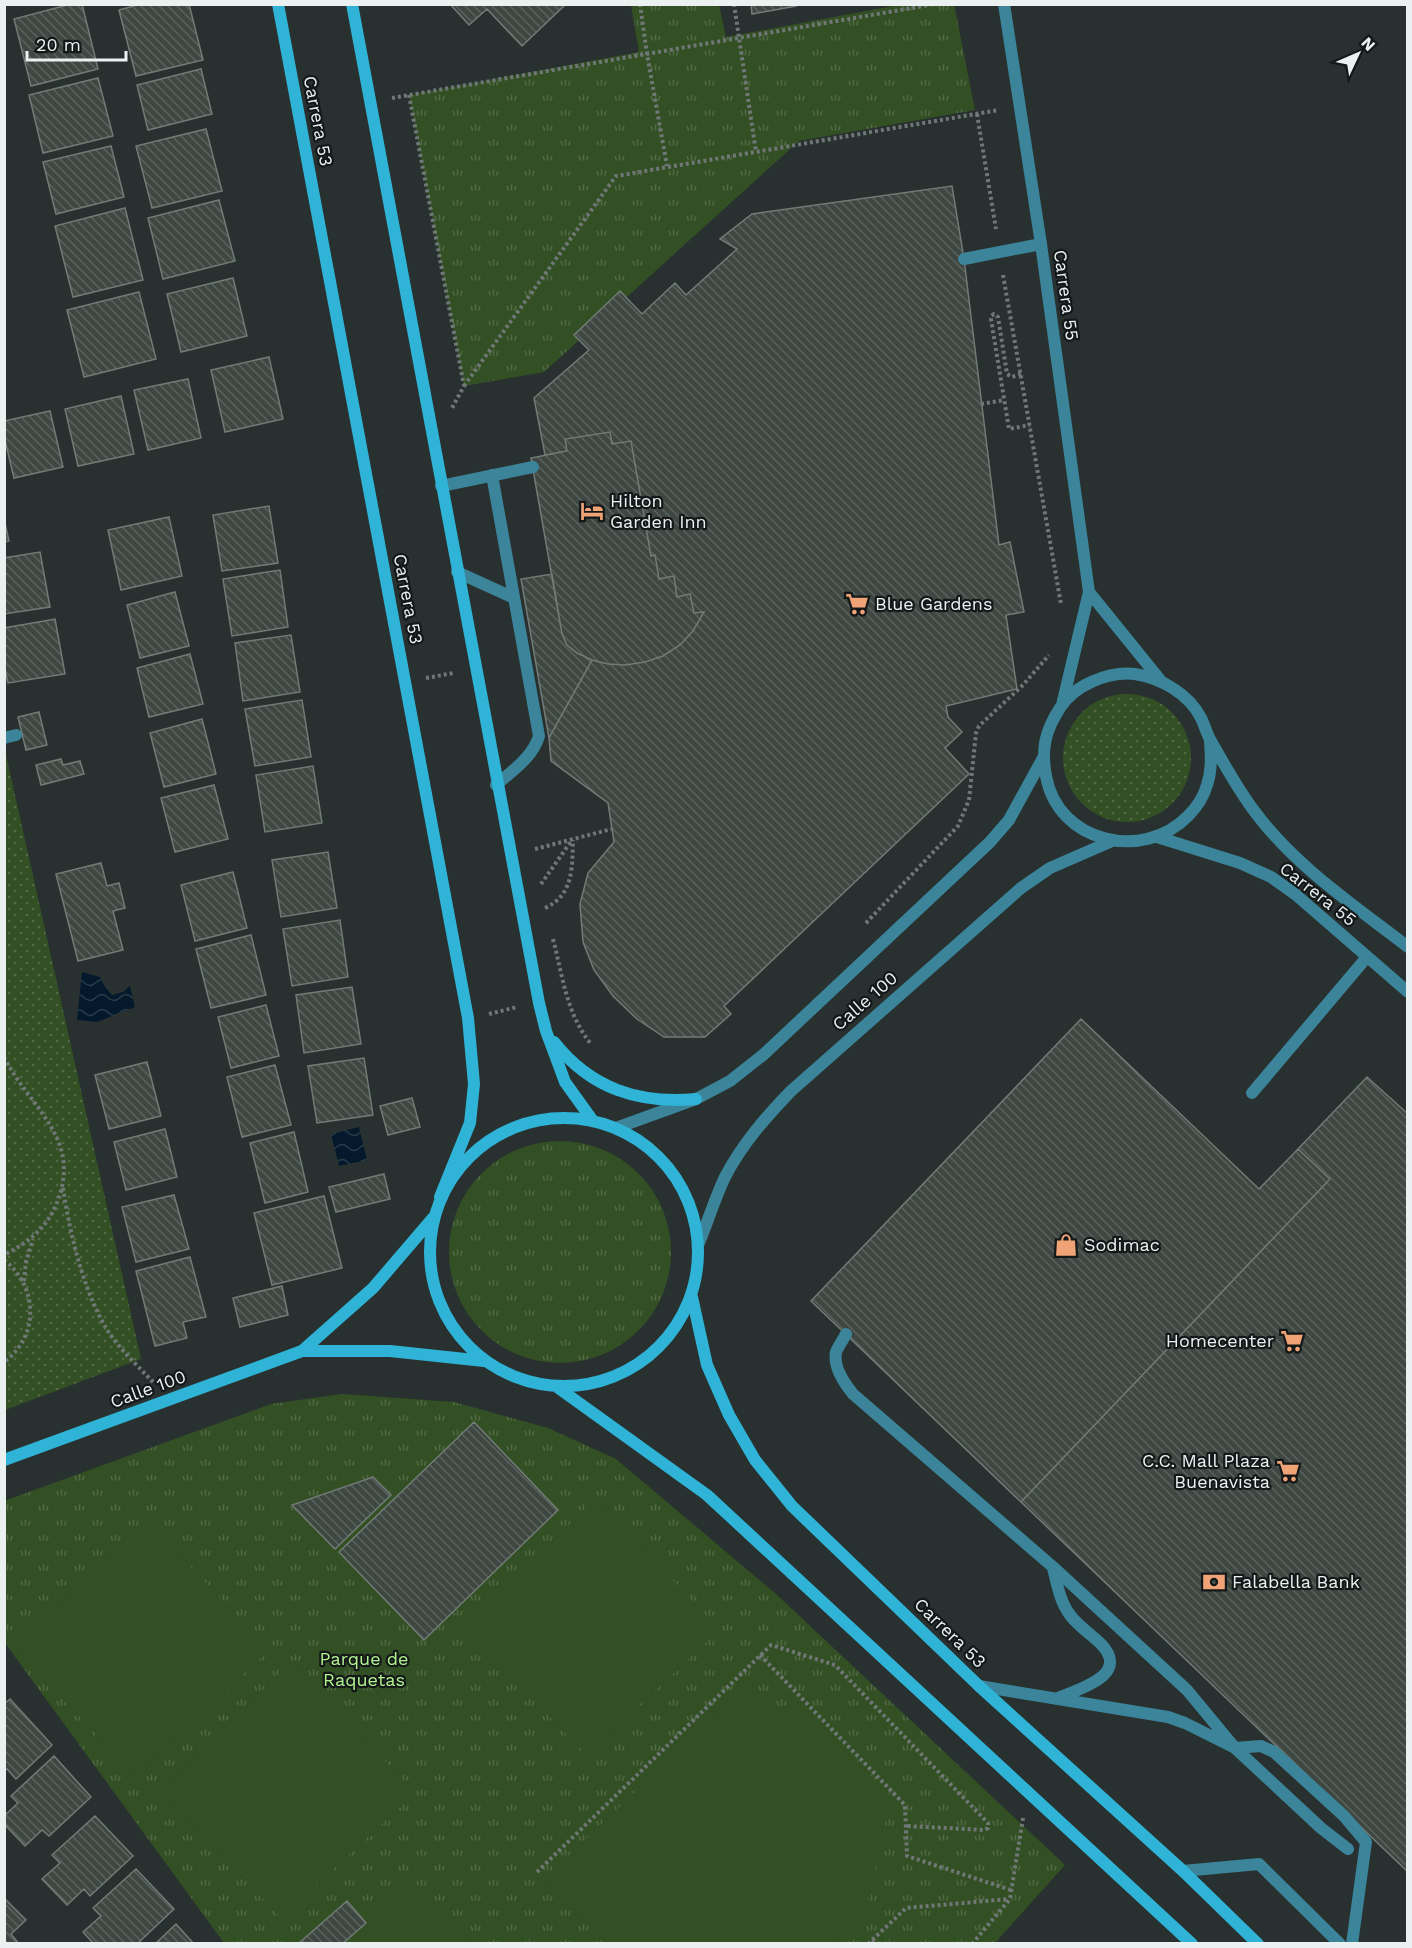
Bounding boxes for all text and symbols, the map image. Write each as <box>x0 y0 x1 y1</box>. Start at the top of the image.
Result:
scale bar <box>27 24 126 62</box>
north arrow <box>1328 24 1388 84</box>
text: N <box>1357 33 1379 55</box>
text: 20 m <box>36 34 81 55</box>
street label: Carrera 53 <box>299 74 338 168</box>
street label: Carrera 55 <box>1050 248 1083 342</box>
place label: Hilton Garden Inn <box>610 490 707 532</box>
hotel icon: Hilton Garden Inn <box>579 498 605 524</box>
street label: Carrera 53 <box>389 552 428 646</box>
supermarket icon: Blue Gardens <box>844 591 870 617</box>
place label: Blue Gardens <box>875 593 992 614</box>
street label: Carrera 55 <box>1276 857 1361 930</box>
street label: Calle 100 <box>828 967 901 1035</box>
shop icon: Sodimac <box>1053 1232 1079 1258</box>
place label: Sodimac <box>1084 1234 1160 1255</box>
supermarket icon: Homecenter <box>1279 1328 1305 1354</box>
place label: Homecenter <box>1166 1330 1274 1351</box>
street label: Calle 100 <box>107 1365 189 1412</box>
place label: C.C. Mall Plaza Buenavista <box>1142 1450 1270 1492</box>
supermarket icon: C.C. Mall Plaza Buenavista <box>1275 1458 1301 1484</box>
bank icon: Falabella Bank <box>1201 1569 1227 1595</box>
place label: Falabella Bank <box>1232 1571 1360 1592</box>
street label: Carrera 53 <box>910 1593 990 1672</box>
park label: Parque de Raquetas <box>320 1648 408 1690</box>

